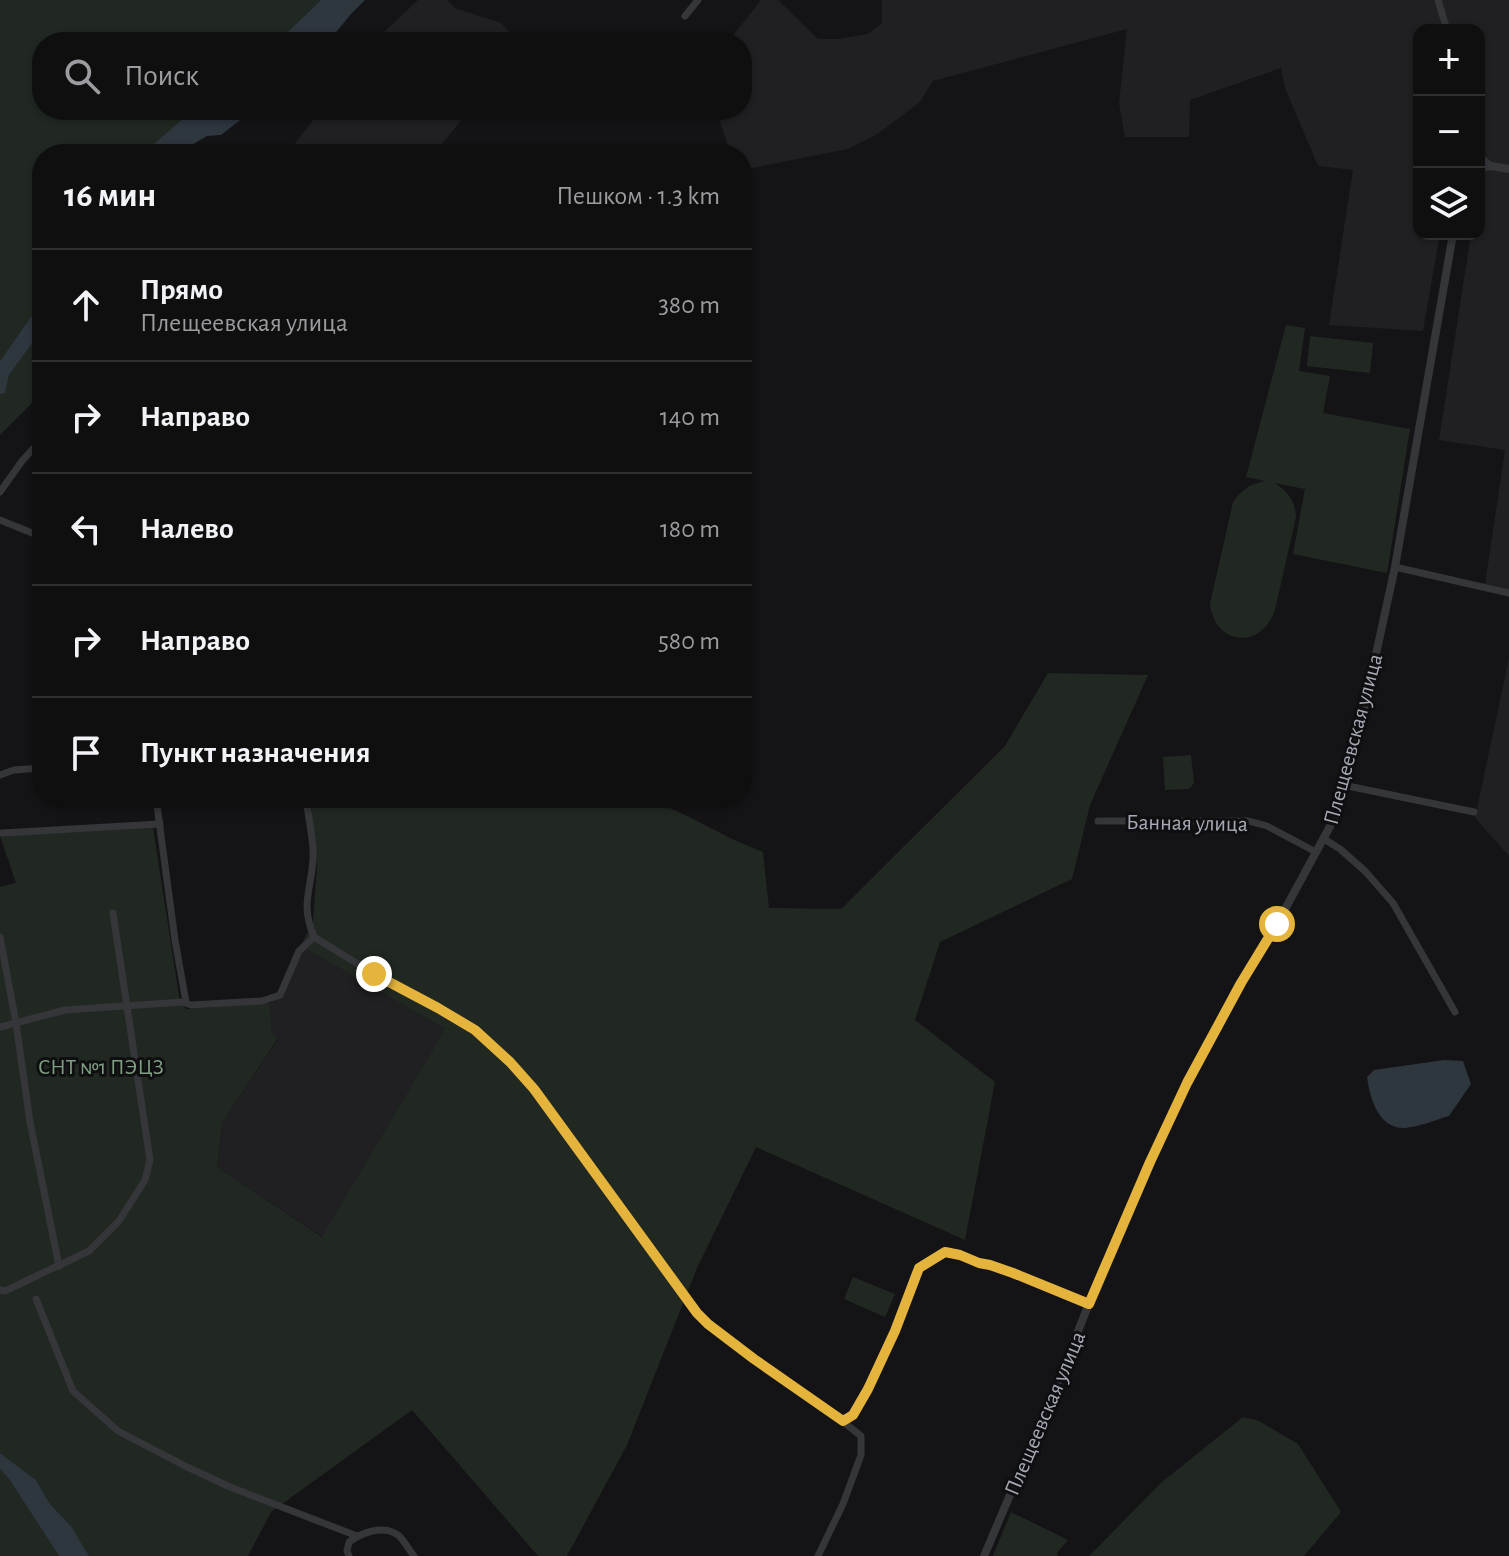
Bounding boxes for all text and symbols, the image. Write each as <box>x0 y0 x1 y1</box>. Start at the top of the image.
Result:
map controls <box>1413 24 1485 240</box>
button: + <box>1413 24 1485 96</box>
search box <box>32 32 752 120</box>
icon: search <box>60 54 104 98</box>
text: Поиск <box>124 61 199 91</box>
button: − <box>1413 96 1485 168</box>
button: layers <box>1413 168 1485 240</box>
text: 16 мин <box>64 179 156 213</box>
text: Пешком · 1.3 km <box>556 183 720 209</box>
text: Прямо <box>140 275 223 305</box>
icon: ahead <box>64 283 108 327</box>
text: 380 m <box>658 292 720 318</box>
text: Плещеевская улица <box>140 310 348 336</box>
icon: right <box>64 395 108 439</box>
text: Направо <box>140 402 250 432</box>
text: 140 m <box>660 404 720 430</box>
icon: left <box>64 507 108 551</box>
text: Налево <box>140 514 234 544</box>
text: 180 m <box>660 516 720 542</box>
icon: right <box>64 619 108 663</box>
text: Направо <box>140 626 250 656</box>
text: 580 m <box>658 628 720 654</box>
street label: Плещеевская улица <box>1320 651 1386 827</box>
icon: arrive <box>64 731 108 775</box>
text: Пункт назначения <box>140 738 371 768</box>
street label: Банная улица <box>1126 811 1248 835</box>
route start <box>1259 906 1295 942</box>
route end <box>356 956 392 992</box>
park label: СНТ №1 ПЭЦЗ <box>38 1056 164 1078</box>
street label: Плещеевская улица <box>1000 1328 1089 1499</box>

